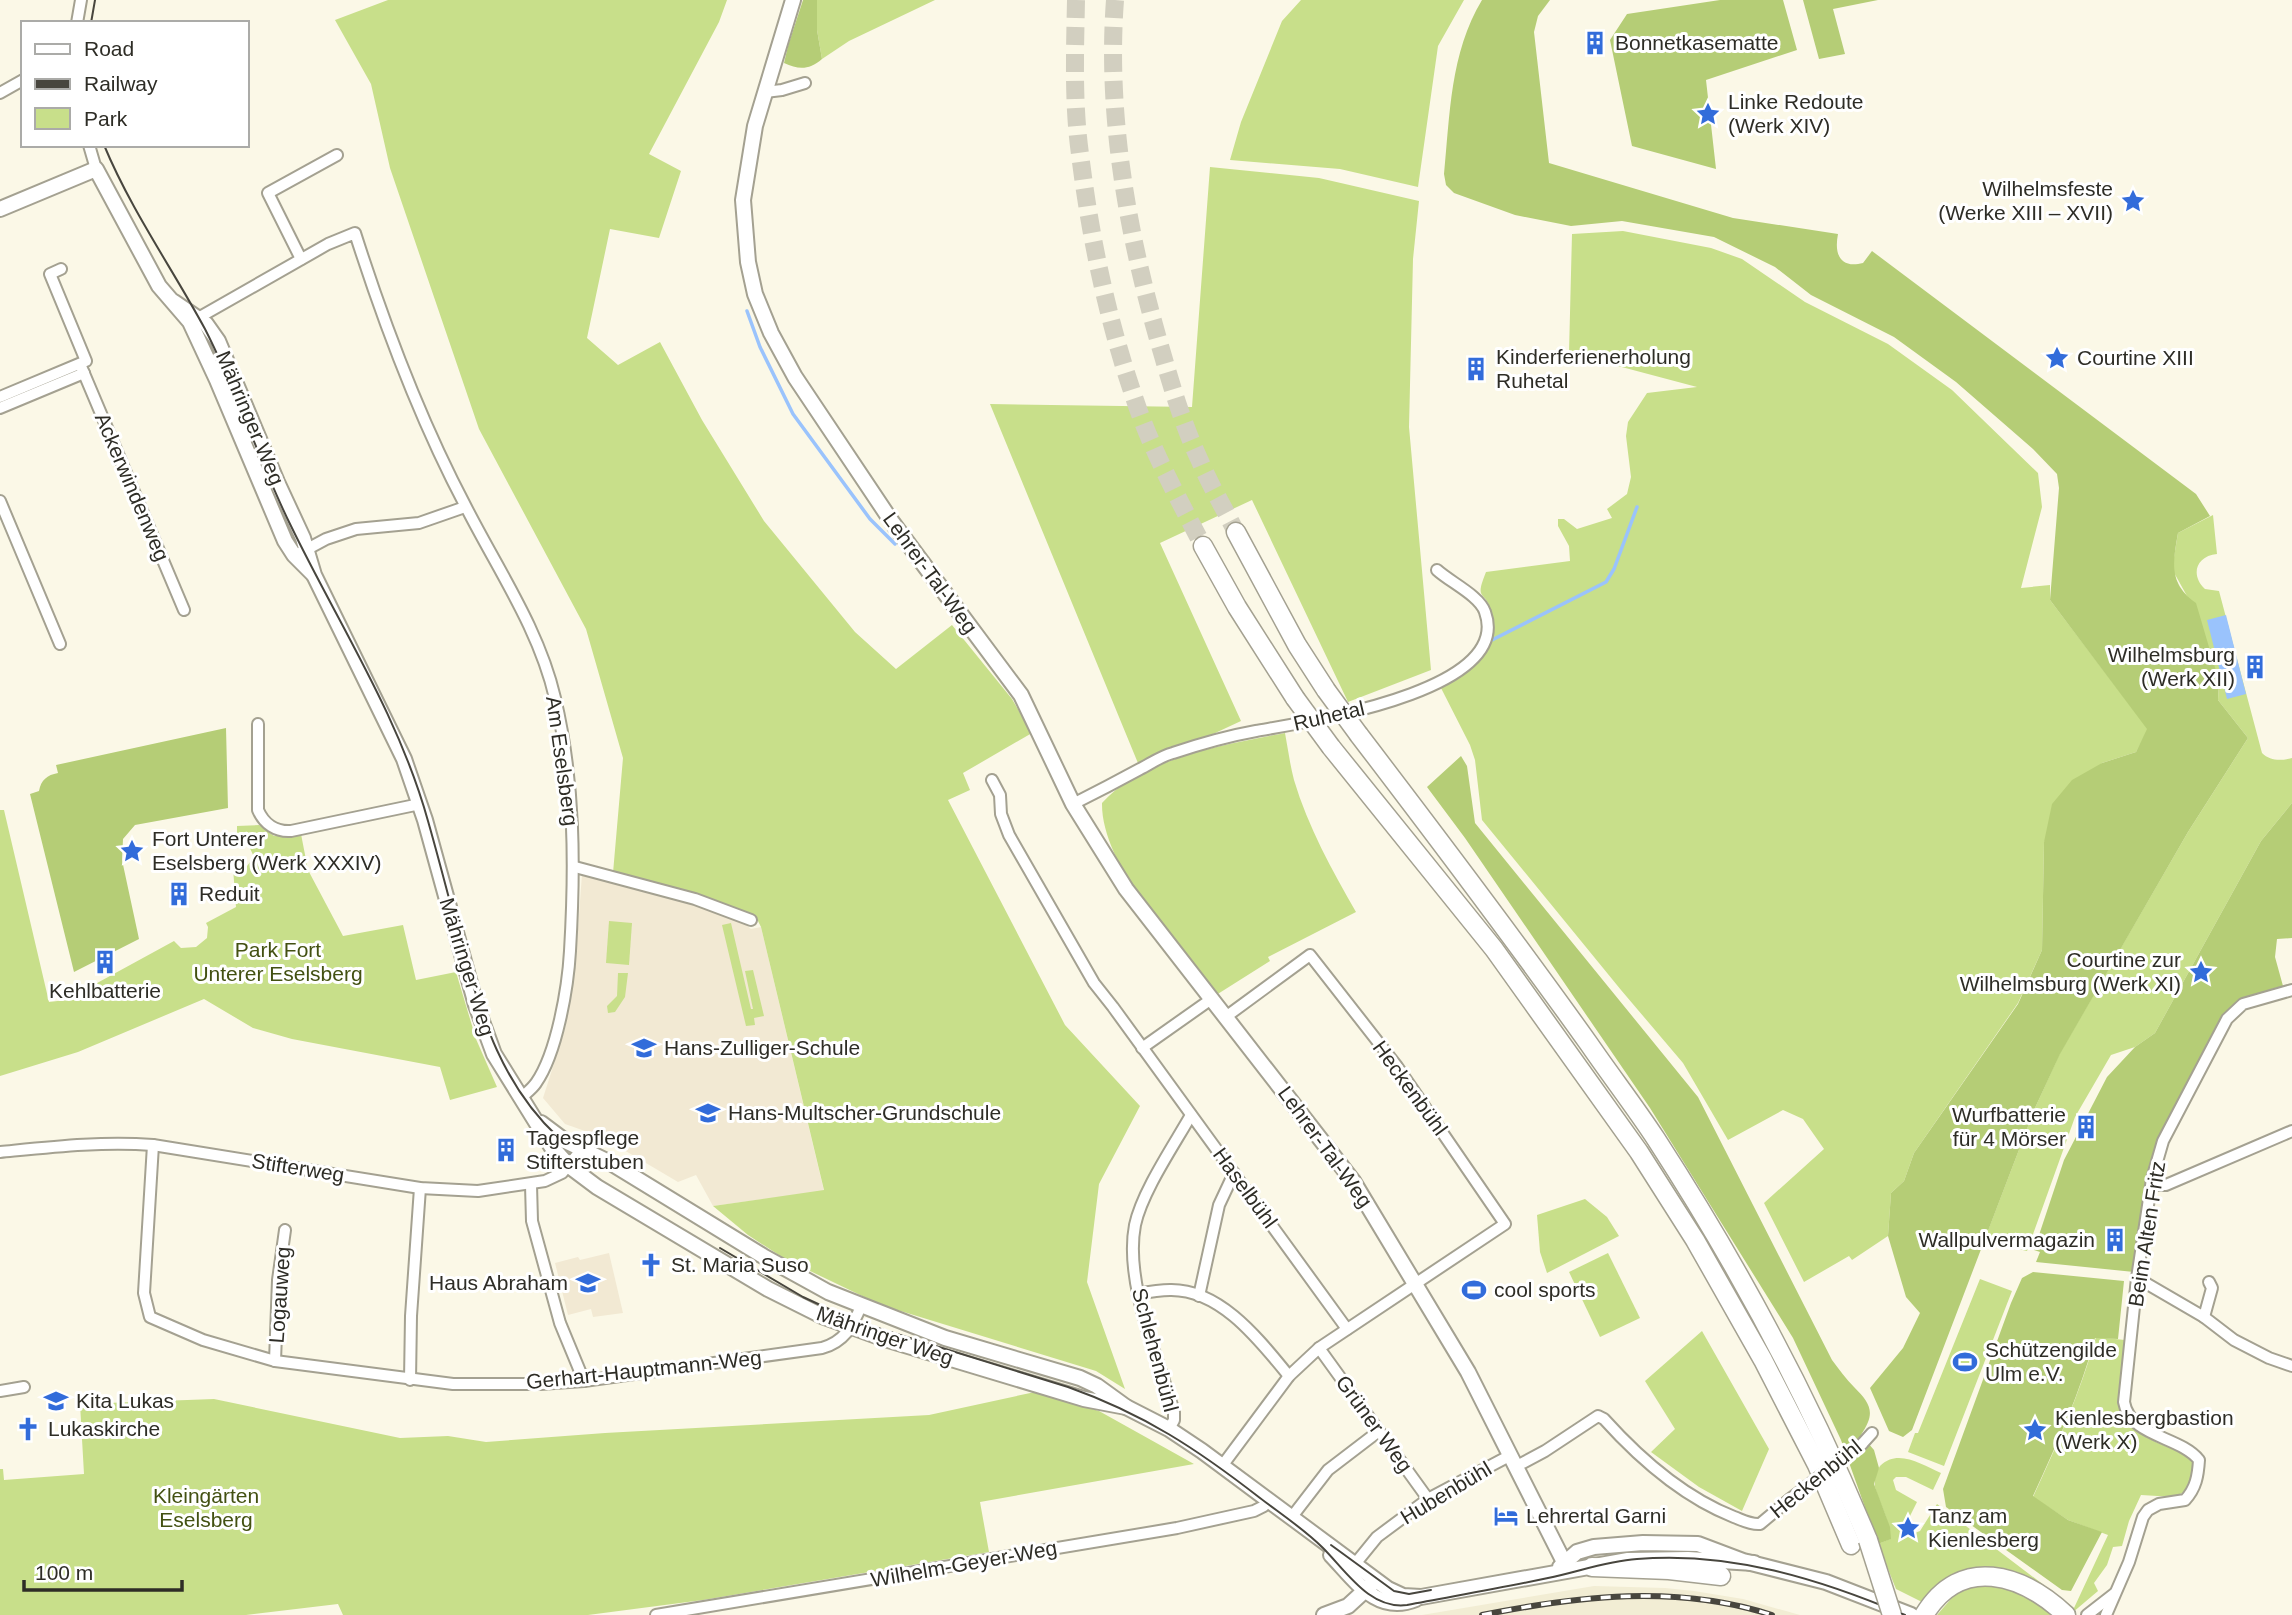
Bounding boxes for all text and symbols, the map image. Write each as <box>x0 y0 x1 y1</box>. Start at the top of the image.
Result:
legend <box>21 21 248 147</box>
building icon: Bonnetkasematte <box>1581 29 1609 57</box>
place label: Bonnetkasematte <box>1615 31 1778 54</box>
text: Road <box>84 37 134 60</box>
text: Railway <box>84 72 158 95</box>
place label: Linke Redoute (Werk XIV) <box>1728 90 1863 137</box>
place icon: Linke Redoute (Werk XIV) <box>1694 100 1722 128</box>
text: Park <box>84 107 128 130</box>
place label: Wilhelmsfeste (Werke XIII – XVII) <box>1938 177 2113 224</box>
place icon: Wilhelmsfeste (Werke XIII – XVII) <box>2119 187 2147 215</box>
place icon: Courtine XIII <box>2043 344 2071 372</box>
place label: Kinderferienerholung Ruhetal <box>1496 345 1691 392</box>
place label: Courtine XIII <box>2077 346 2194 369</box>
street label: Mähringer Weg <box>212 347 289 488</box>
building icon: Kinderferienerholung Ruhetal <box>1462 355 1490 383</box>
street label: Ackerwindenweg <box>91 409 174 564</box>
street label: Lehrer-Tal-Weg <box>879 508 982 638</box>
place label: Wilhelmsburg (Werk XII) <box>2108 643 2235 690</box>
building icon: Wilhelmsburg (Werk XII) <box>2241 653 2269 681</box>
street label: Am Eselsberg <box>542 695 583 827</box>
street label: Ruhetal <box>1291 696 1367 735</box>
place label: Fort Unterer Eselsberg (Werk XXXIV) <box>152 827 382 874</box>
place icon: Fort Unterer Eselsberg (Werk XXXIV) <box>118 837 146 865</box>
building icon: Reduit <box>165 880 193 908</box>
place label: Reduit <box>199 882 260 905</box>
street label: Mähringer Weg <box>436 895 499 1039</box>
park label: Park Fort Unterer Eselsberg <box>193 938 363 985</box>
building icon: Kehlbatterie <box>91 948 119 976</box>
place label: Courtine zur Wilhelmsburg (Werk XI) <box>1960 948 2181 995</box>
place icon: Courtine zur Wilhelmsburg (Werk XI) <box>2187 958 2215 986</box>
place label: Kehlbatterie <box>49 979 161 1002</box>
school or university icon: Hans-Zulliger-Schule <box>630 1034 658 1062</box>
place label: Hans-Zulliger-Schule <box>664 1036 860 1059</box>
street label: Heckenbühl <box>1369 1036 1452 1139</box>
street label: Lehrer-Tal-Weg <box>1274 1082 1377 1212</box>
school or university icon: Hans-Multscher-Grundschule <box>694 1099 722 1127</box>
place label: Hans-Multscher-Grundschule <box>728 1101 1001 1124</box>
place label: Wurfbatterie für 4 Mörser <box>1952 1103 2066 1150</box>
building icon: Wurfbatterie für 4 Mörser <box>2072 1113 2100 1141</box>
place label: Tagespflege Stifterstuben <box>526 1126 644 1173</box>
building icon: Tagespflege Stifterstuben <box>492 1136 520 1164</box>
street label: Haselbühl <box>1209 1143 1282 1232</box>
street label: Stifterweg <box>250 1149 346 1186</box>
street label: Beim Alten Fritz <box>2124 1160 2169 1308</box>
building icon: Wallpulvermagazin <box>2101 1226 2129 1254</box>
place label: Wallpulvermagazin <box>1918 1228 2095 1251</box>
street label: Logauweg <box>265 1246 294 1344</box>
church icon: St. Maria Suso <box>637 1251 665 1279</box>
place label: St. Maria Suso <box>671 1253 809 1276</box>
school or university icon: Haus Abraham <box>574 1269 602 1297</box>
place label: Haus Abraham <box>429 1271 568 1294</box>
sports icon: cool sports <box>1460 1276 1488 1304</box>
place label: cool sports <box>1494 1278 1596 1301</box>
street label: Schlehenbühl <box>1128 1285 1183 1414</box>
street label: Mähringer Weg <box>814 1301 957 1370</box>
place label: Schützengilde Ulm e.V. <box>1985 1338 2117 1385</box>
street label: Gerhart-Hauptmann-Weg <box>525 1346 763 1393</box>
sports icon: Schützengilde Ulm e.V. <box>1951 1348 1979 1376</box>
street label: Grüner Weg <box>1332 1371 1417 1477</box>
school or university icon: Kita Lukas <box>42 1387 70 1415</box>
place label: Kita Lukas <box>76 1389 174 1412</box>
place label: Kienlesbergbastion (Werk X) <box>2055 1406 2234 1453</box>
church icon: Lukaskirche <box>14 1415 42 1443</box>
place icon: Kienlesbergbastion (Werk X) <box>2021 1416 2049 1444</box>
place label: Lukaskirche <box>48 1417 160 1440</box>
street label: Heckenbühl <box>1765 1435 1866 1522</box>
street label: Hubenbühl <box>1396 1457 1495 1529</box>
park label: Kleingärten Eselsberg <box>153 1484 259 1531</box>
hotel icon: Lehrertal Garni <box>1492 1502 1520 1530</box>
place label: Lehrertal Garni <box>1526 1504 1666 1527</box>
place label: Tanz am Kienlesberg <box>1928 1504 2039 1551</box>
place icon: Tanz am Kienlesberg <box>1894 1514 1922 1542</box>
street label: Wilhelm-Geyer-Weg <box>869 1536 1059 1591</box>
scale bar <box>24 1548 182 1592</box>
text: 100 m <box>35 1561 93 1584</box>

